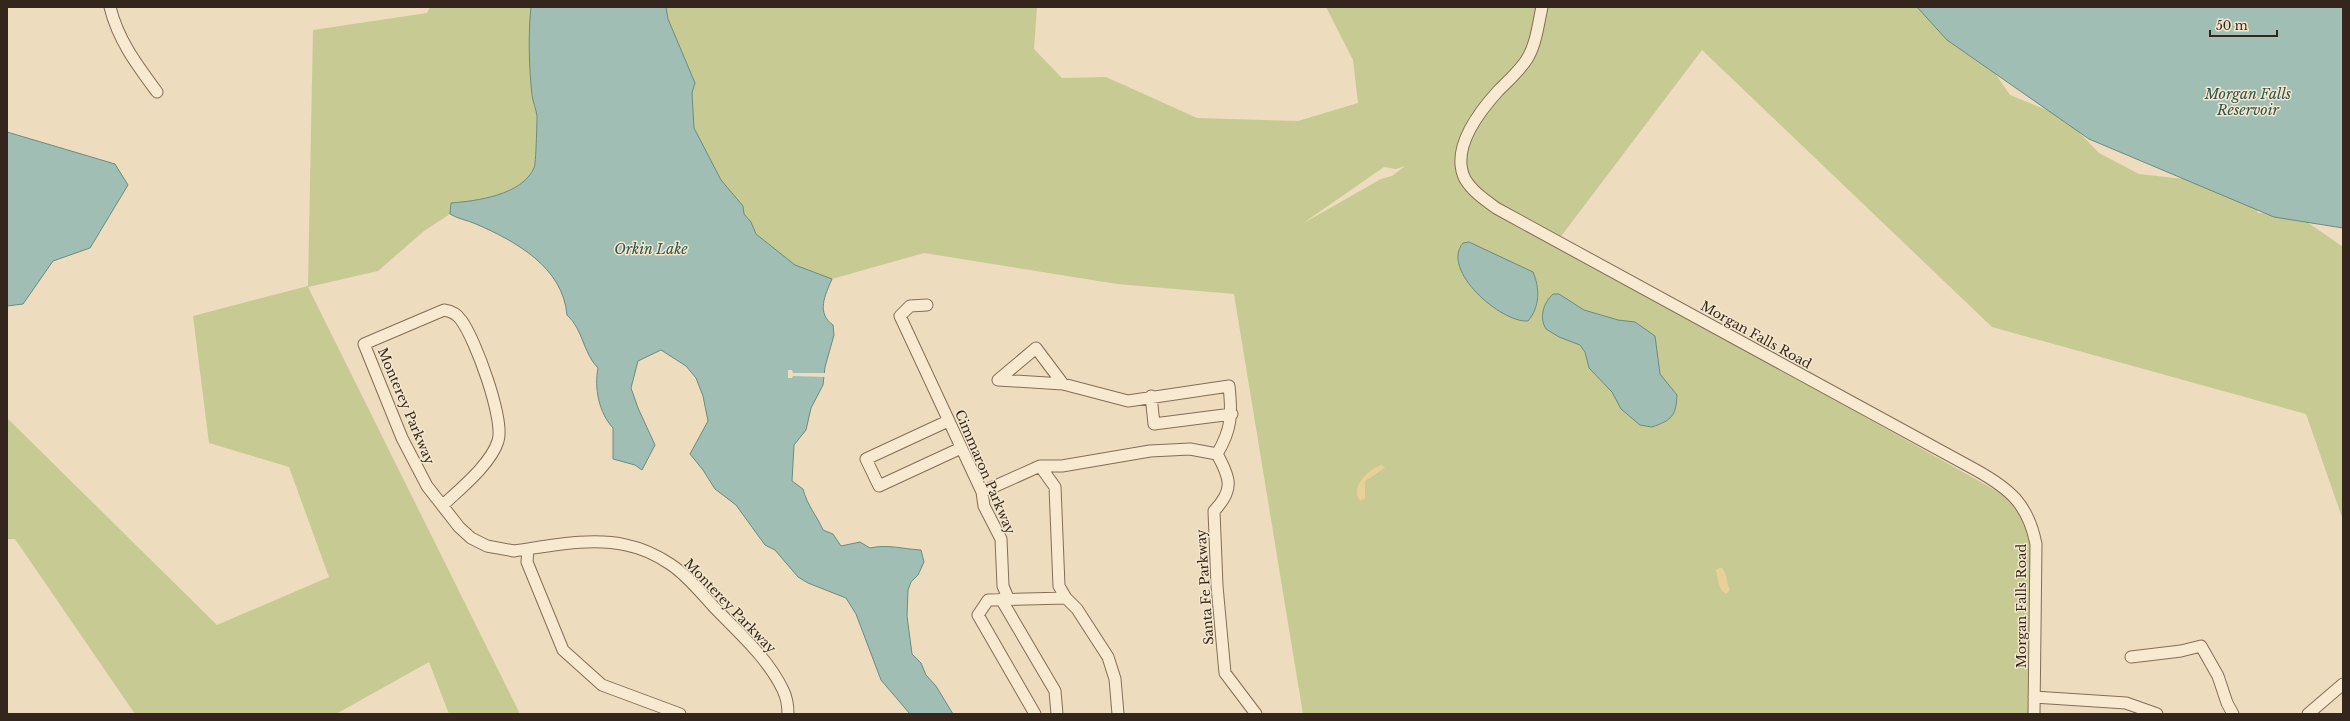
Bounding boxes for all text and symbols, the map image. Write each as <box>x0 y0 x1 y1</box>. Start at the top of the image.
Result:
scale bar <box>2210 12 2277 38</box>
text: 50 m <box>2216 18 2248 33</box>
water label: Morgan Falls Reservoir <box>2204 85 2291 119</box>
water label: Orkin Lake <box>614 240 688 258</box>
street label: Morgan Falls Road <box>1698 297 1815 373</box>
street label: Monterey Parkway <box>374 345 439 467</box>
street label: Cimmaron Parkway <box>951 407 1019 537</box>
street label: Santa Fe Parkway <box>1192 528 1218 645</box>
street label: Morgan Falls Road <box>2013 544 2030 668</box>
street label: Monterey Parkway <box>680 555 780 657</box>

